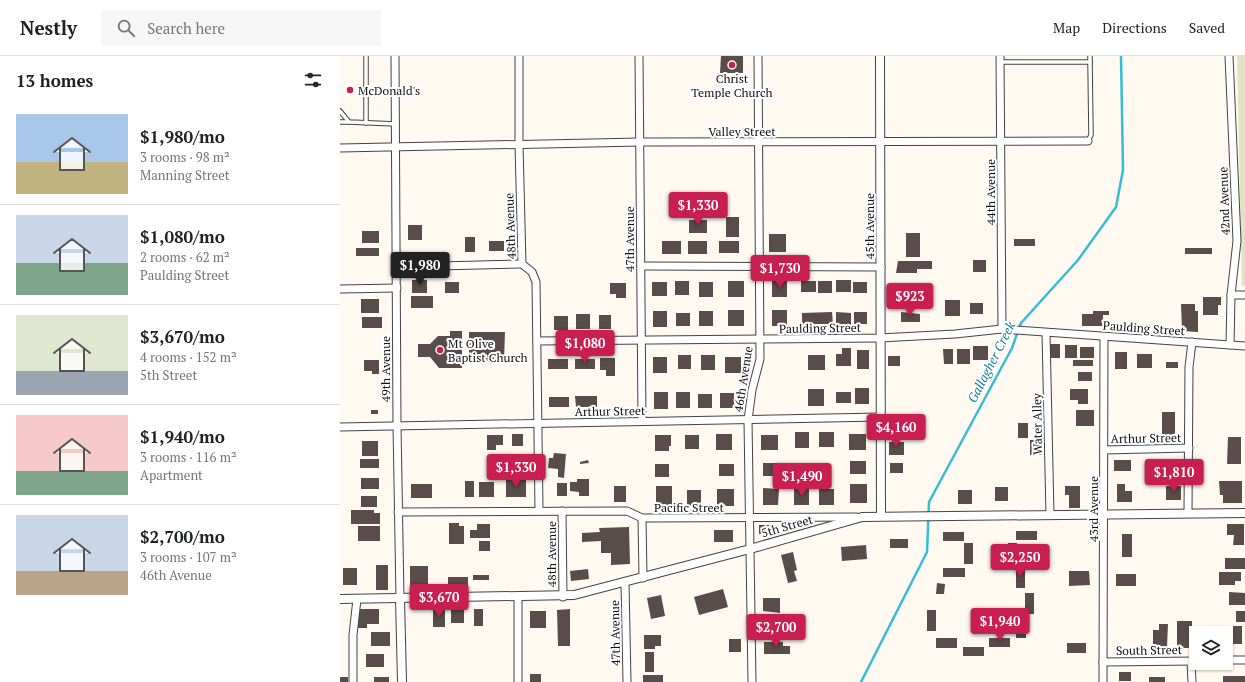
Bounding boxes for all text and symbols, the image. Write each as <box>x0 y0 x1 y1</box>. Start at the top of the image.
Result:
search box <box>101 10 381 46</box>
text: Nestly <box>20 15 77 40</box>
icon: search <box>115 17 137 39</box>
text: Search here <box>147 18 225 38</box>
text: Map <box>1053 18 1080 37</box>
text: Directions <box>1102 18 1167 37</box>
text: Saved <box>1189 18 1225 37</box>
marker: Christ Temple Church <box>727 60 737 70</box>
text: 13 homes <box>16 69 93 92</box>
icon: filters <box>302 69 324 91</box>
place label: Christ Temple Church <box>691 71 773 100</box>
place label: McDonald's <box>358 83 420 98</box>
marker: McDonald's <box>345 85 355 95</box>
street label: Valley Street <box>708 124 776 139</box>
text: $1,980/mo <box>140 125 225 148</box>
icon: home <box>48 130 96 178</box>
text: 3 rooms · 98 m² <box>140 148 230 166</box>
street label: 44th Avenue <box>983 159 998 225</box>
text: Manning Street <box>140 166 230 184</box>
street label: 42nd Avenue <box>1215 166 1233 236</box>
pin: $1,330 <box>665 192 731 226</box>
street label: 48th Avenue <box>501 193 519 259</box>
street label: 45th Avenue <box>862 193 877 259</box>
text: $1,330 <box>678 196 718 214</box>
street label: 47th Avenue <box>622 206 637 272</box>
text: $1,080/mo <box>140 225 225 248</box>
icon: home <box>48 231 96 279</box>
text: 2 rooms · 62 m² <box>140 248 230 266</box>
pin: $1,980 <box>387 252 453 286</box>
pin: $1,730 <box>747 255 813 289</box>
text: $1,980 <box>400 256 440 274</box>
text: $1,730 <box>760 259 800 277</box>
text: Paulding Street <box>140 266 229 284</box>
pin: $923 <box>886 283 934 317</box>
text: $923 <box>895 287 925 305</box>
water label: Gallagher Creek <box>963 318 1019 406</box>
street label: Paulding Street <box>1102 318 1186 338</box>
street label: Paulding Street <box>779 320 862 336</box>
text: $3,670/mo <box>140 325 225 348</box>
pin: $1,080 <box>552 330 618 364</box>
icon: home <box>48 331 96 379</box>
text: $1,080 <box>565 334 605 352</box>
street label: 49th Avenue <box>378 336 393 402</box>
place label: Mt Olive Baptist Church <box>448 336 528 365</box>
marker: Mt Olive Baptist Church <box>435 345 445 355</box>
street label: 46th Avenue <box>730 345 756 413</box>
text: 4 rooms · 152 m² <box>140 348 237 366</box>
text: 5th Street <box>140 366 197 384</box>
street label: Water Alley <box>1029 392 1045 455</box>
street label: Arthur Street <box>575 403 646 419</box>
pin: $4,160 <box>863 414 929 448</box>
text: $4,160 <box>876 418 916 436</box>
text: $1,940/mo <box>140 425 225 448</box>
street label: Arthur Street <box>1111 430 1182 446</box>
icon: home <box>48 431 96 479</box>
text: 3 rooms · 116 m² <box>140 448 237 466</box>
pin: $1,330 <box>483 454 549 488</box>
text: $1,330 <box>496 458 536 476</box>
pin: $1,810 <box>1141 459 1207 493</box>
pin: $1,490 <box>769 463 835 497</box>
text: $1,810 <box>1154 463 1194 481</box>
text: Apartment <box>140 466 203 484</box>
text: $1,490 <box>782 467 822 485</box>
street label: 43rd Avenue <box>1086 476 1101 542</box>
street label: Pacific Street <box>654 500 725 515</box>
street label: 5th Street <box>760 511 815 540</box>
street label: 48th Avenue <box>544 521 559 587</box>
text: $2,700/mo <box>140 525 225 548</box>
icon: home <box>48 531 96 579</box>
pin: $2,250 <box>987 544 1053 578</box>
text: 3 rooms · 107 m² <box>140 548 237 566</box>
text: $2,250 <box>1000 548 1040 566</box>
text: 46th Avenue <box>140 566 212 584</box>
pin: $3,670 <box>406 584 472 618</box>
text: $3,670 <box>419 588 459 606</box>
street label: 47th Avenue <box>607 600 623 666</box>
pin: $1,940 <box>967 608 1033 642</box>
text: $1,940 <box>980 612 1020 630</box>
pin: $2,700 <box>743 614 809 648</box>
text: $2,700 <box>756 618 796 636</box>
map controls <box>1189 626 1233 670</box>
button: layers <box>1189 626 1233 670</box>
street label: South Street <box>1116 642 1183 658</box>

